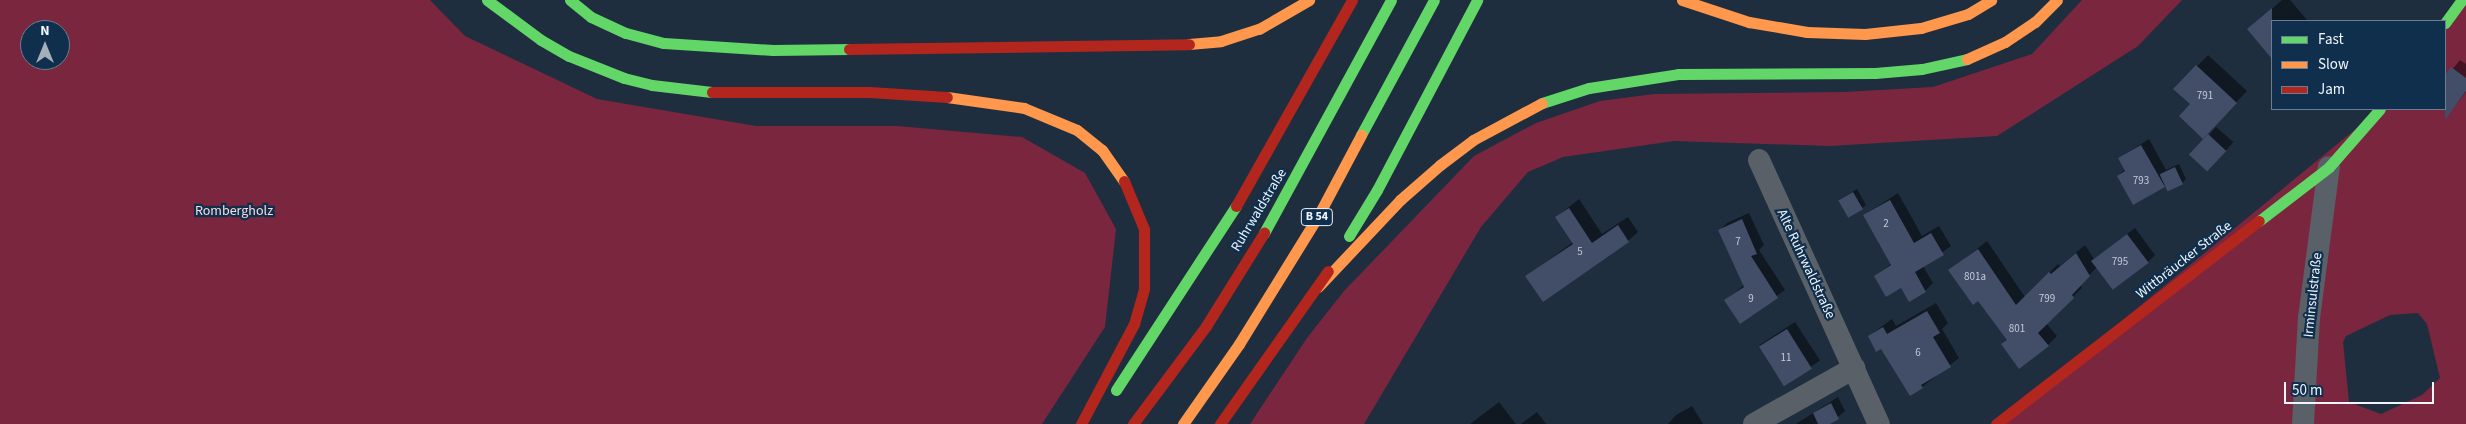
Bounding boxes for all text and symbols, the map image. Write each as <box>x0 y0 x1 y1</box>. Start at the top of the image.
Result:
north arrow <box>20 20 70 70</box>
legend <box>2271 20 2446 110</box>
text: N <box>40 21 50 41</box>
text: Fast <box>2318 29 2344 50</box>
text: Slow <box>2318 54 2349 75</box>
text: Jam <box>2318 79 2345 100</box>
house number: 791 <box>2197 89 2213 103</box>
street label: Ruhrwaldstraße <box>1228 166 1290 254</box>
house number: 793 <box>2133 174 2149 188</box>
park label: Rombergholz <box>195 203 273 219</box>
street label: Alte Ruhrwaldstraße <box>1773 207 1839 321</box>
road number: B 54 <box>1301 208 1333 226</box>
house number: 2 <box>1883 217 1889 231</box>
street label: Wittbräucker Straße <box>2133 217 2235 303</box>
house number: 7 <box>1735 235 1741 249</box>
house number: 5 <box>1577 245 1583 259</box>
street label: Irminsulstraße <box>2300 252 2326 338</box>
house number: 795 <box>2112 255 2128 269</box>
house number: 801a <box>1964 270 1986 284</box>
house number: 9 <box>1748 292 1754 306</box>
house number: 799 <box>2039 292 2055 306</box>
house number: 801 <box>2009 322 2025 336</box>
house number: 6 <box>1915 346 1921 360</box>
house number: 11 <box>1781 351 1791 365</box>
scale bar <box>2286 372 2436 404</box>
text: 50 m <box>2292 380 2322 401</box>

